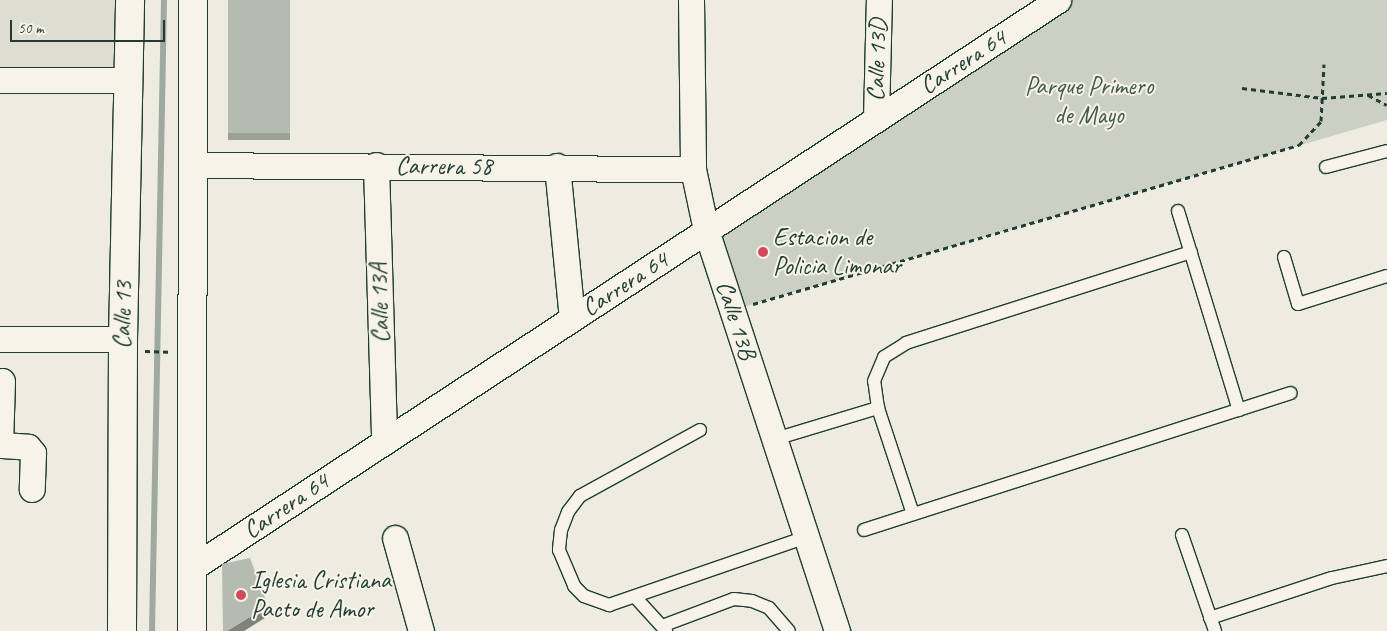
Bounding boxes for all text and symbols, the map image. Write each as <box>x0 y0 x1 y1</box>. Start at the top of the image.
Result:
scale bar <box>12 10 168 42</box>
street label: Calle 13D <box>861 18 893 102</box>
text: 50 m <box>18 19 44 38</box>
street label: Carrera 64 <box>914 23 1012 101</box>
park label: Parque Primero de Mayo <box>1024 72 1154 131</box>
street label: Carrera 58 <box>396 151 492 181</box>
place label: Estacion de Policia Limonar <box>773 223 901 282</box>
street label: Carrera 64 <box>576 245 674 323</box>
marker: Estacion de Policia Limonar <box>757 246 769 258</box>
street label: Calle 13A <box>364 262 396 344</box>
street label: Calle 13B <box>709 277 763 363</box>
street label: Calle 13 <box>107 281 139 349</box>
street label: Carrera 64 <box>238 467 334 545</box>
place label: Iglesia Cristiana Pacto de Amor <box>251 566 391 625</box>
marker: Iglesia Cristiana Pacto de Amor <box>235 589 247 601</box>

